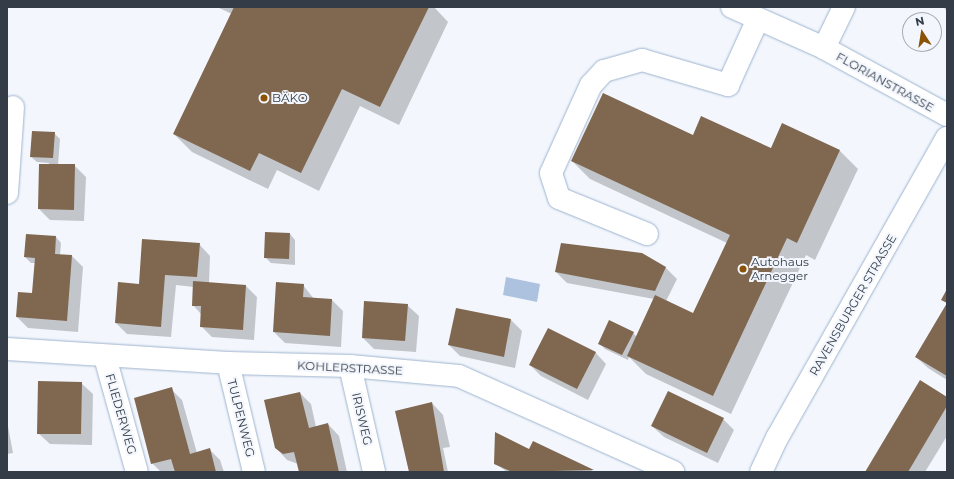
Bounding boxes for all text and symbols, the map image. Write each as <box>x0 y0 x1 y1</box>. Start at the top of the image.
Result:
north arrow <box>902 12 942 52</box>
text: N <box>914 13 926 29</box>
street label: FLORIANSTRASSE <box>834 49 936 115</box>
place label: BÄKO <box>272 91 308 105</box>
marker: BÄKO <box>259 93 269 103</box>
street label: RAVENSBURGER STRASSE <box>807 232 899 378</box>
place label: Autohaus Arnegger <box>751 255 809 283</box>
marker: Autohaus Arnegger <box>738 264 748 274</box>
street label: KOHLERSTRASSE <box>297 358 403 378</box>
street label: FLIEDERWEG <box>103 372 139 456</box>
street label: TULPENWEG <box>224 378 258 458</box>
street label: IRISWEG <box>349 391 375 447</box>

